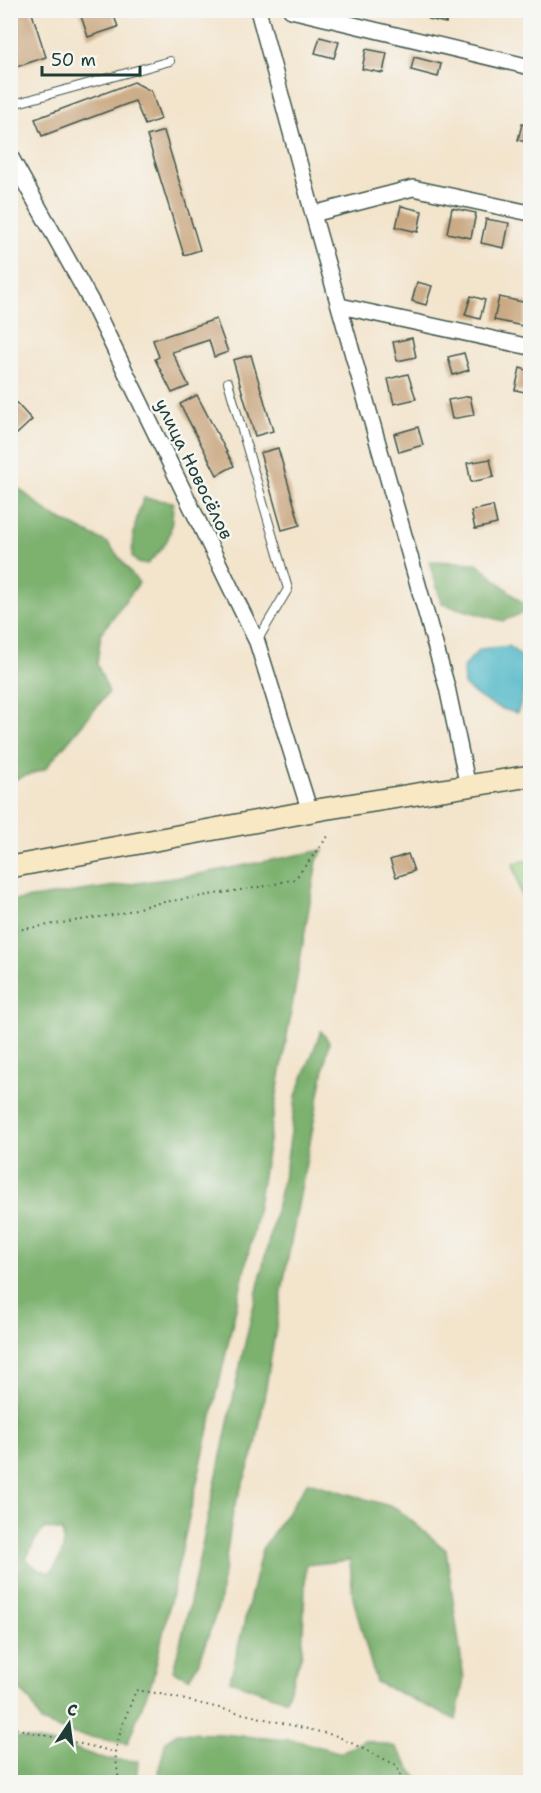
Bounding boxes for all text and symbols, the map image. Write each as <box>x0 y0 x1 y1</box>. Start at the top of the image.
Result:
scale bar <box>42 39 140 77</box>
text: 50 m <box>51 48 96 72</box>
street label: улица Новосёлов <box>149 395 239 543</box>
north arrow <box>39 1694 99 1754</box>
text: С <box>65 1699 80 1721</box>

